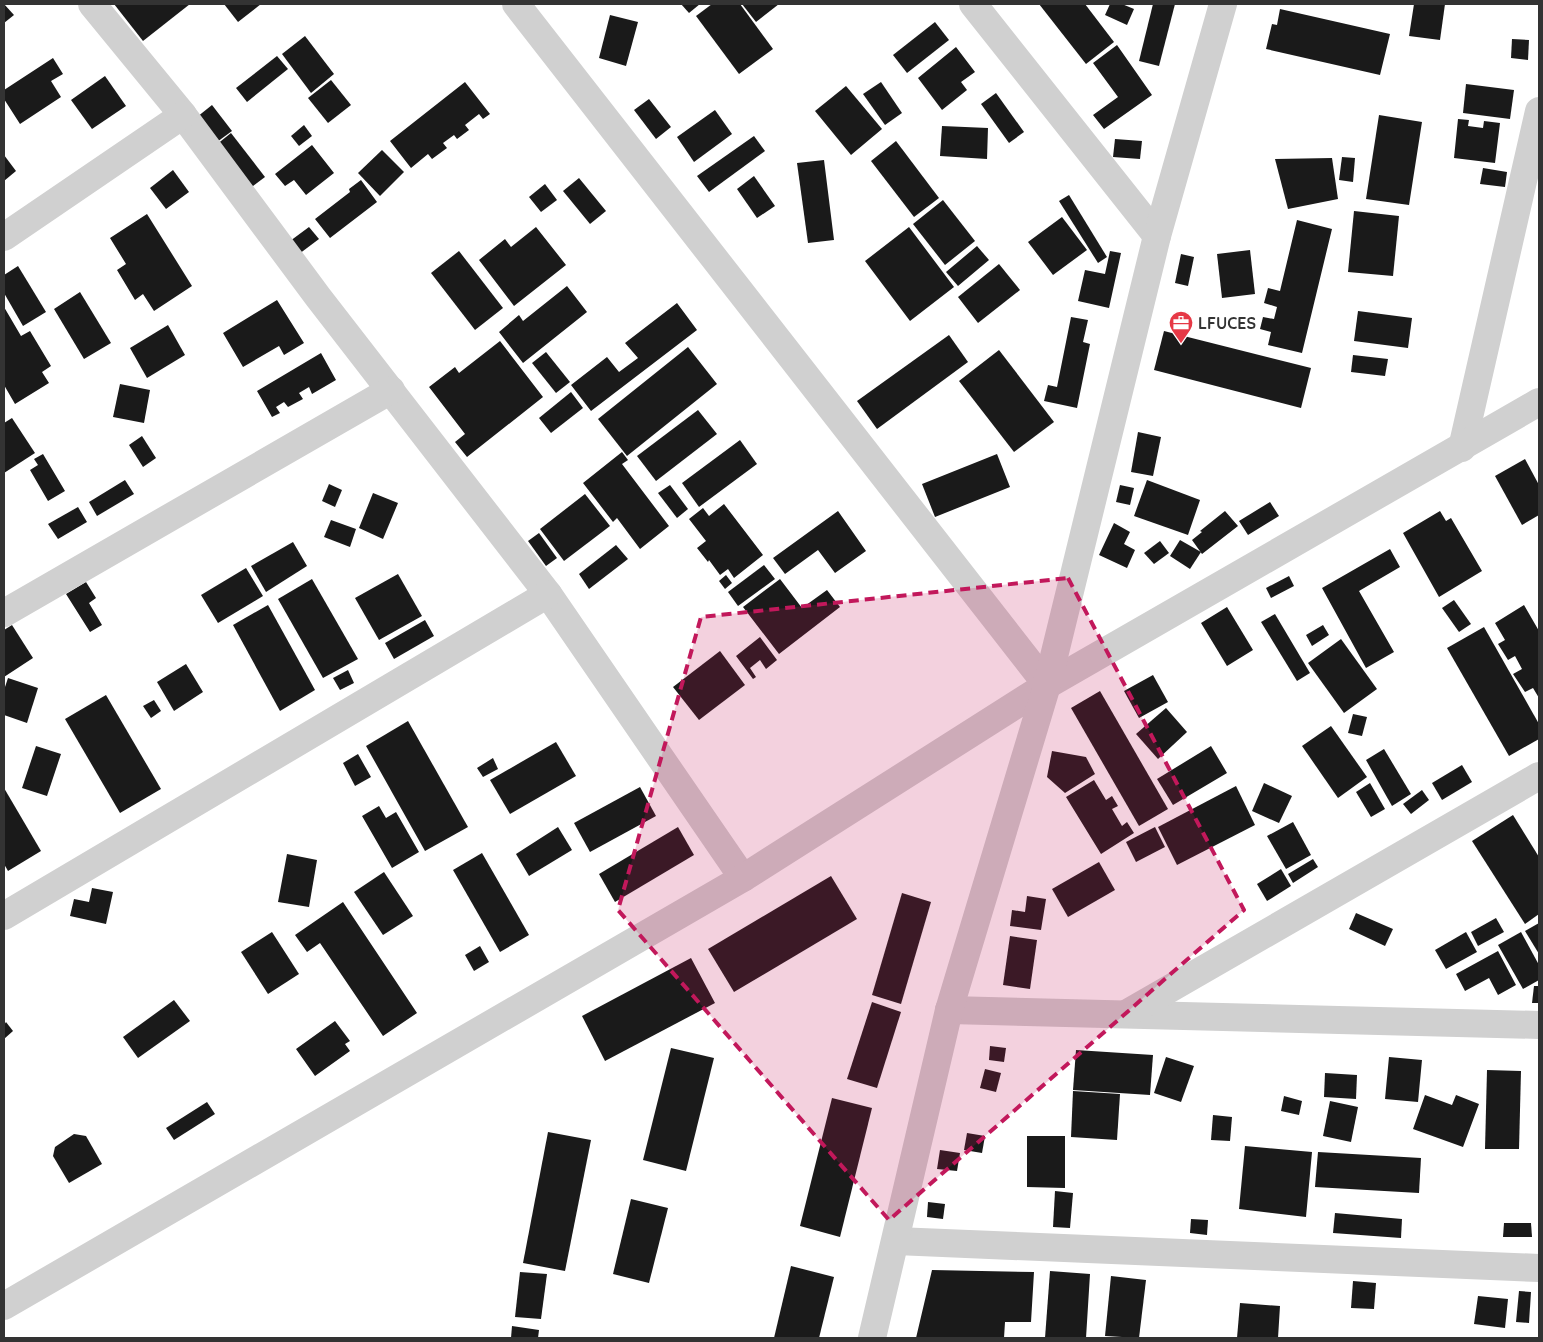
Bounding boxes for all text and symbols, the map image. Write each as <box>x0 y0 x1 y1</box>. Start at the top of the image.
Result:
office icon: LFUCES <box>1168 310 1194 344</box>
place label: LFUCES <box>1198 313 1256 333</box>

